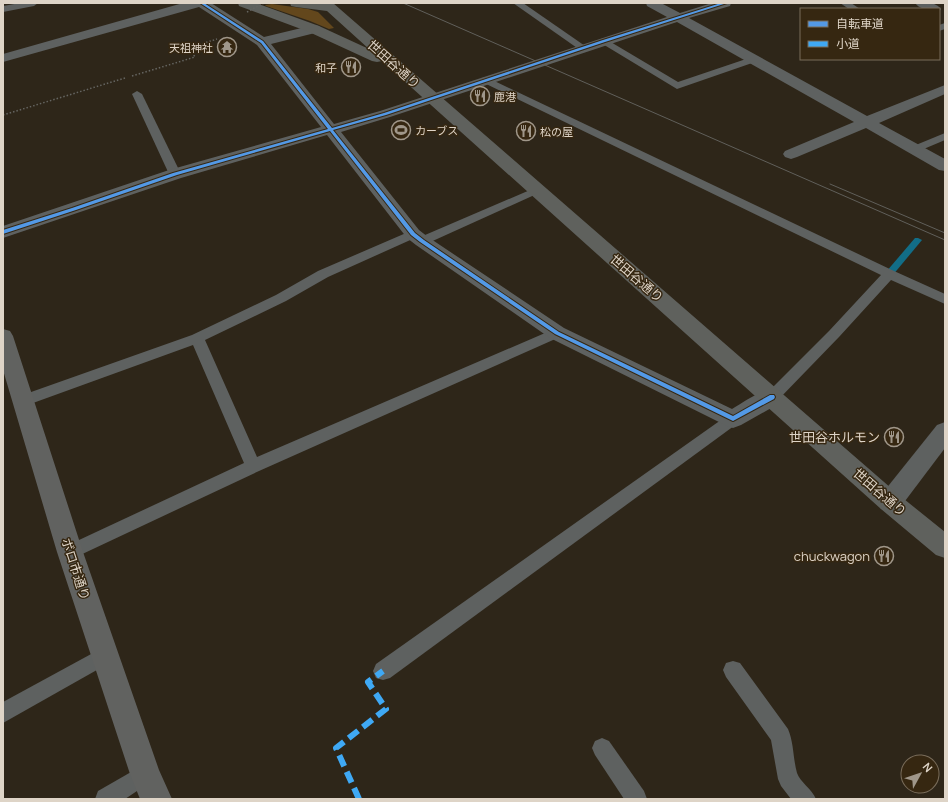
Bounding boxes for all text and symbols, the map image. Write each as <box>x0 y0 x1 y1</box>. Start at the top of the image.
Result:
legend <box>800 8 940 60</box>
text: 自転車道 <box>836 15 884 32</box>
text: 小道 <box>836 35 860 52</box>
temple icon: 天祖神社 <box>216 36 238 58</box>
street label: 世田谷通り <box>364 36 424 92</box>
place label: 天祖神社 <box>169 40 213 55</box>
restaurant icon: 和子 <box>340 56 362 78</box>
place label: 和子 <box>315 60 337 75</box>
restaurant icon: 鹿港 <box>469 85 491 107</box>
place label: 鹿港 <box>494 89 516 104</box>
sports icon: カーブス <box>390 119 412 141</box>
restaurant icon: 松の屋 <box>515 120 537 142</box>
place label: カーブス <box>415 123 458 138</box>
place label: 松の屋 <box>540 124 573 139</box>
street label: 世田谷通り <box>607 250 667 306</box>
restaurant icon: 世田谷ホルモン <box>883 426 905 448</box>
place label: 世田谷ホルモン <box>789 428 880 446</box>
street label: 世田谷通り <box>850 464 910 520</box>
street label: ボロ市通り <box>57 535 95 603</box>
restaurant icon: chuckwagon <box>873 545 895 567</box>
place label: chuckwagon <box>794 547 870 565</box>
north arrow <box>900 754 940 794</box>
text: N <box>920 759 936 775</box>

